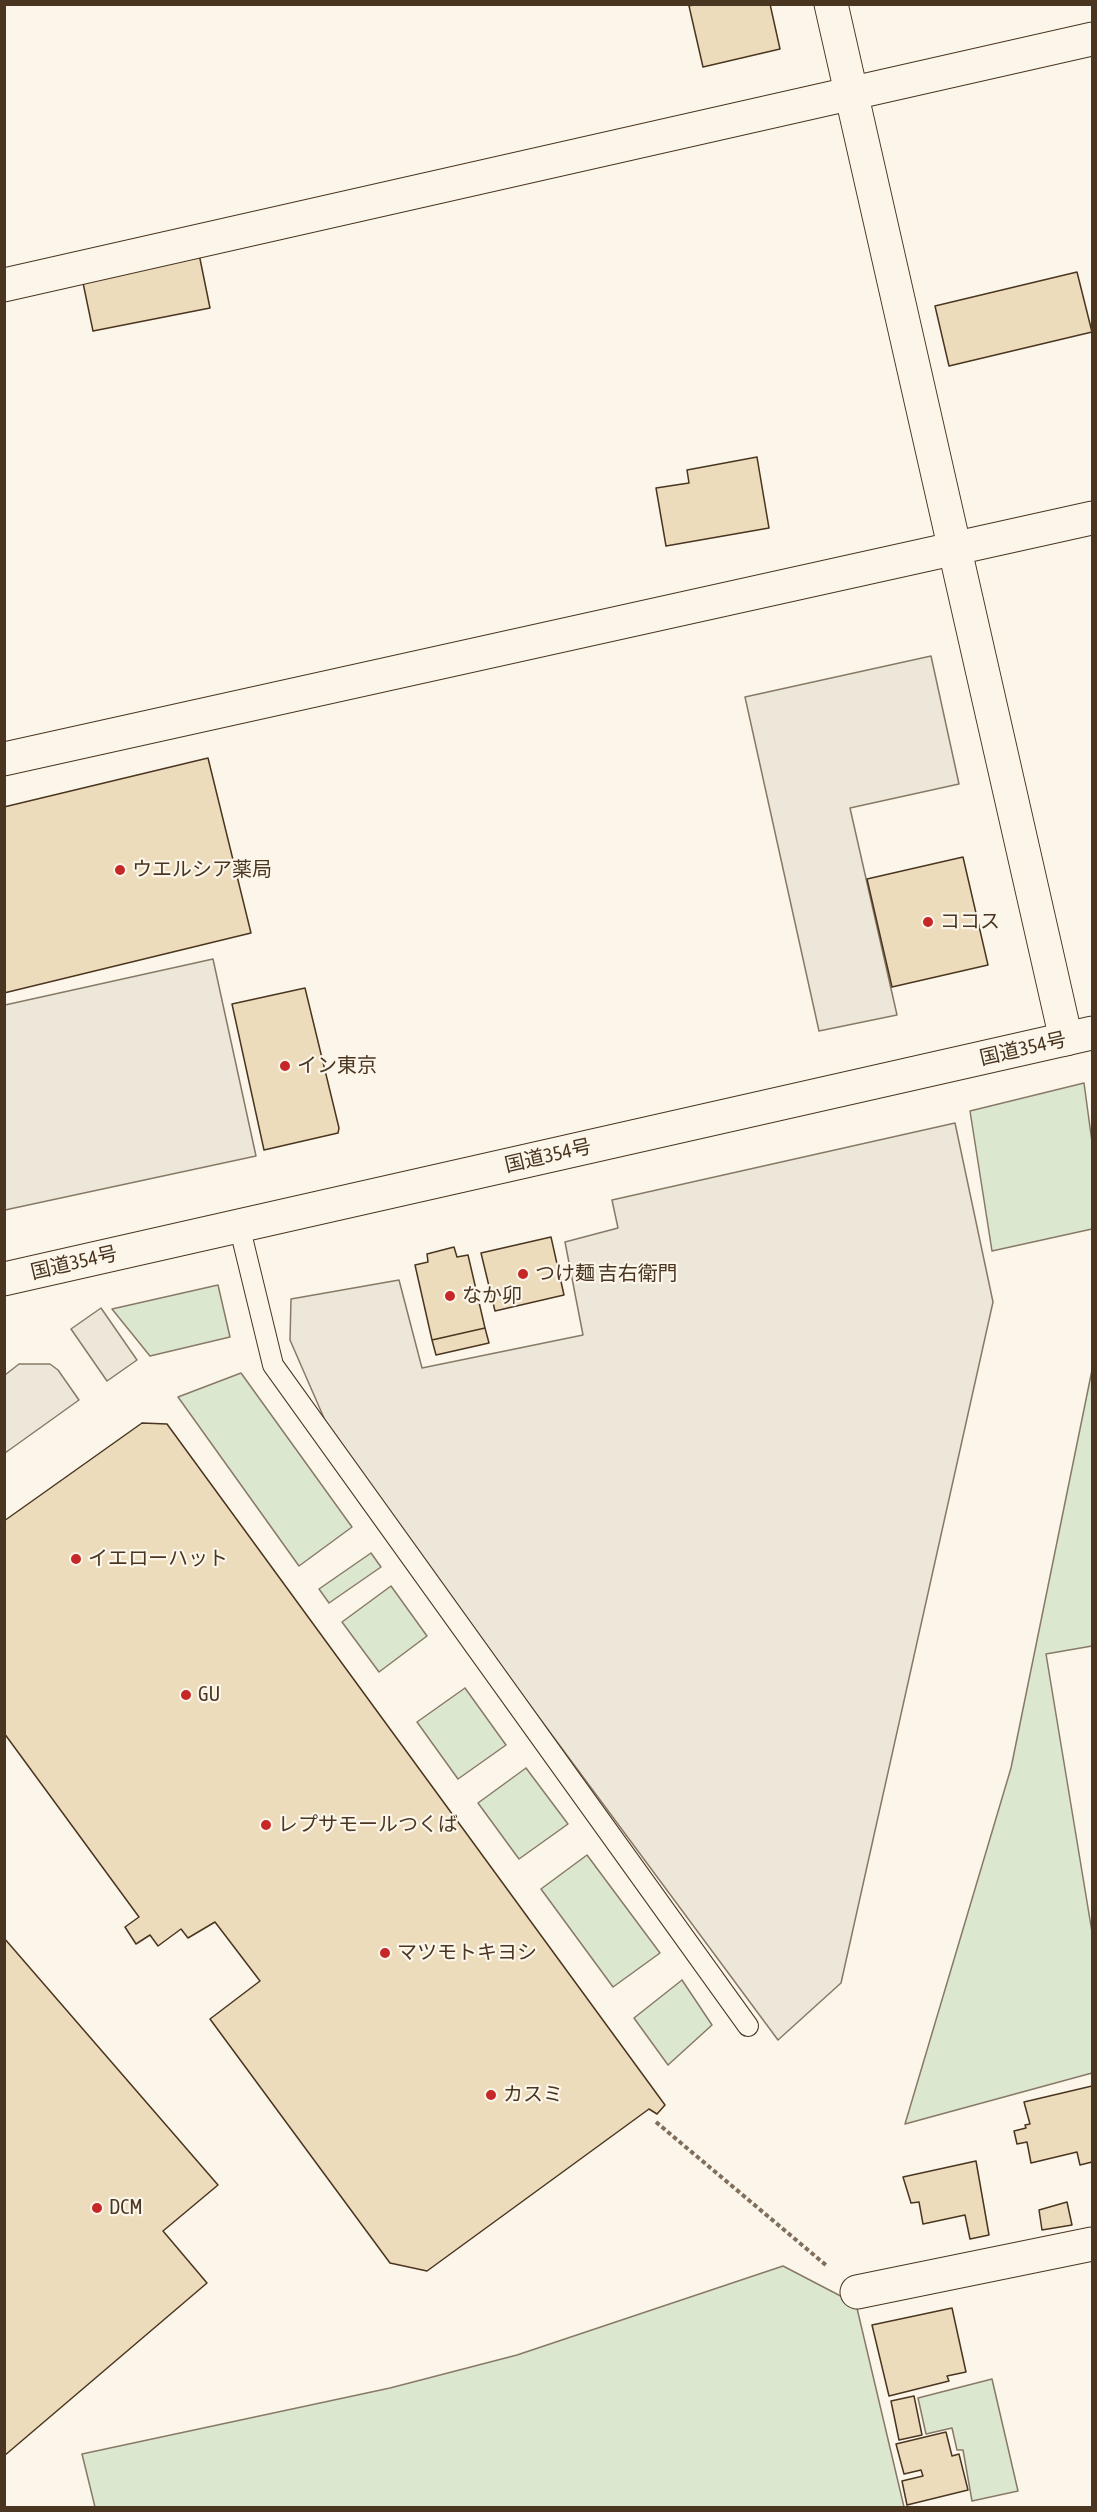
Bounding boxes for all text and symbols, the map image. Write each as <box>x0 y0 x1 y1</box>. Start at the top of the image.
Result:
place label: ウエルシア薬局 <box>132 858 272 882</box>
marker: ウエルシア薬局 <box>113 863 127 877</box>
place label: ココス <box>940 910 1000 934</box>
marker: ココス <box>921 915 935 929</box>
street label: 国道354号 <box>977 1027 1069 1071</box>
place label: イン東京 <box>297 1054 377 1078</box>
marker: イン東京 <box>278 1059 292 1073</box>
street label: 国道354号 <box>502 1134 594 1178</box>
street label: 国道354号 <box>28 1241 120 1285</box>
place label: つけ麺 吉右衛門 <box>535 1262 678 1286</box>
marker: つけ麺 吉右衛門 <box>516 1267 530 1281</box>
place label: なか卯 <box>462 1284 522 1308</box>
marker: なか卯 <box>443 1289 457 1303</box>
place label: イエローハット <box>88 1547 228 1571</box>
marker: イエローハット <box>69 1552 83 1566</box>
place label: GU <box>198 1683 220 1707</box>
marker: GU <box>179 1688 193 1702</box>
place label: レプサモールつくば <box>278 1813 458 1837</box>
marker: レプサモールつくば <box>259 1818 273 1832</box>
place label: マツモトキヨシ <box>397 1941 537 1965</box>
marker: マツモトキヨシ <box>378 1946 392 1960</box>
place label: カスミ <box>503 2083 563 2107</box>
marker: カスミ <box>484 2088 498 2102</box>
place label: DCM <box>109 2196 143 2220</box>
marker: DCM <box>90 2201 104 2215</box>

